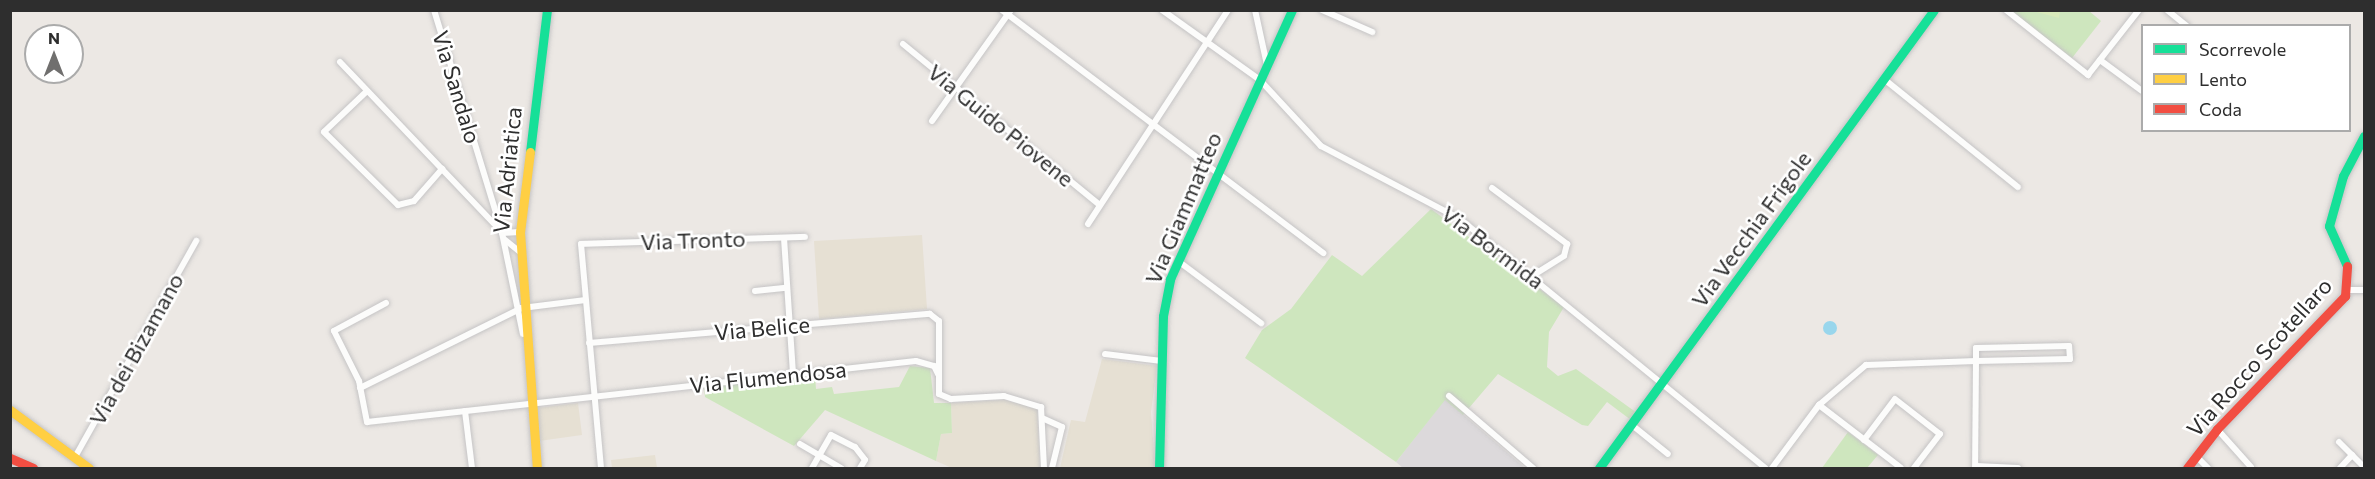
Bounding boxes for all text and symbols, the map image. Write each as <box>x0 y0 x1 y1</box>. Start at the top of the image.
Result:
north arrow <box>24 24 84 84</box>
legend <box>2141 24 2351 132</box>
street label: Via Sandalo <box>427 27 487 147</box>
text: N <box>48 28 60 47</box>
text: Scorrevole <box>2199 38 2286 60</box>
street label: Via Guido Piovene <box>923 58 1079 192</box>
text: Lento <box>2199 68 2247 90</box>
text: Coda <box>2199 98 2242 120</box>
street label: Via Adriatica <box>487 106 527 234</box>
street label: Via Giammatteo <box>1139 128 1227 288</box>
street label: Via Vecchia Frigole <box>1686 146 1816 312</box>
street label: Via Bormida <box>1436 200 1550 294</box>
street label: Via Tronto <box>640 225 746 255</box>
street label: Via dei Bizamano <box>83 269 189 429</box>
street label: Via Rocco Scotellaro <box>2181 272 2337 442</box>
street label: Via Belice <box>713 311 811 345</box>
street label: Via Flumendosa <box>688 356 848 398</box>

